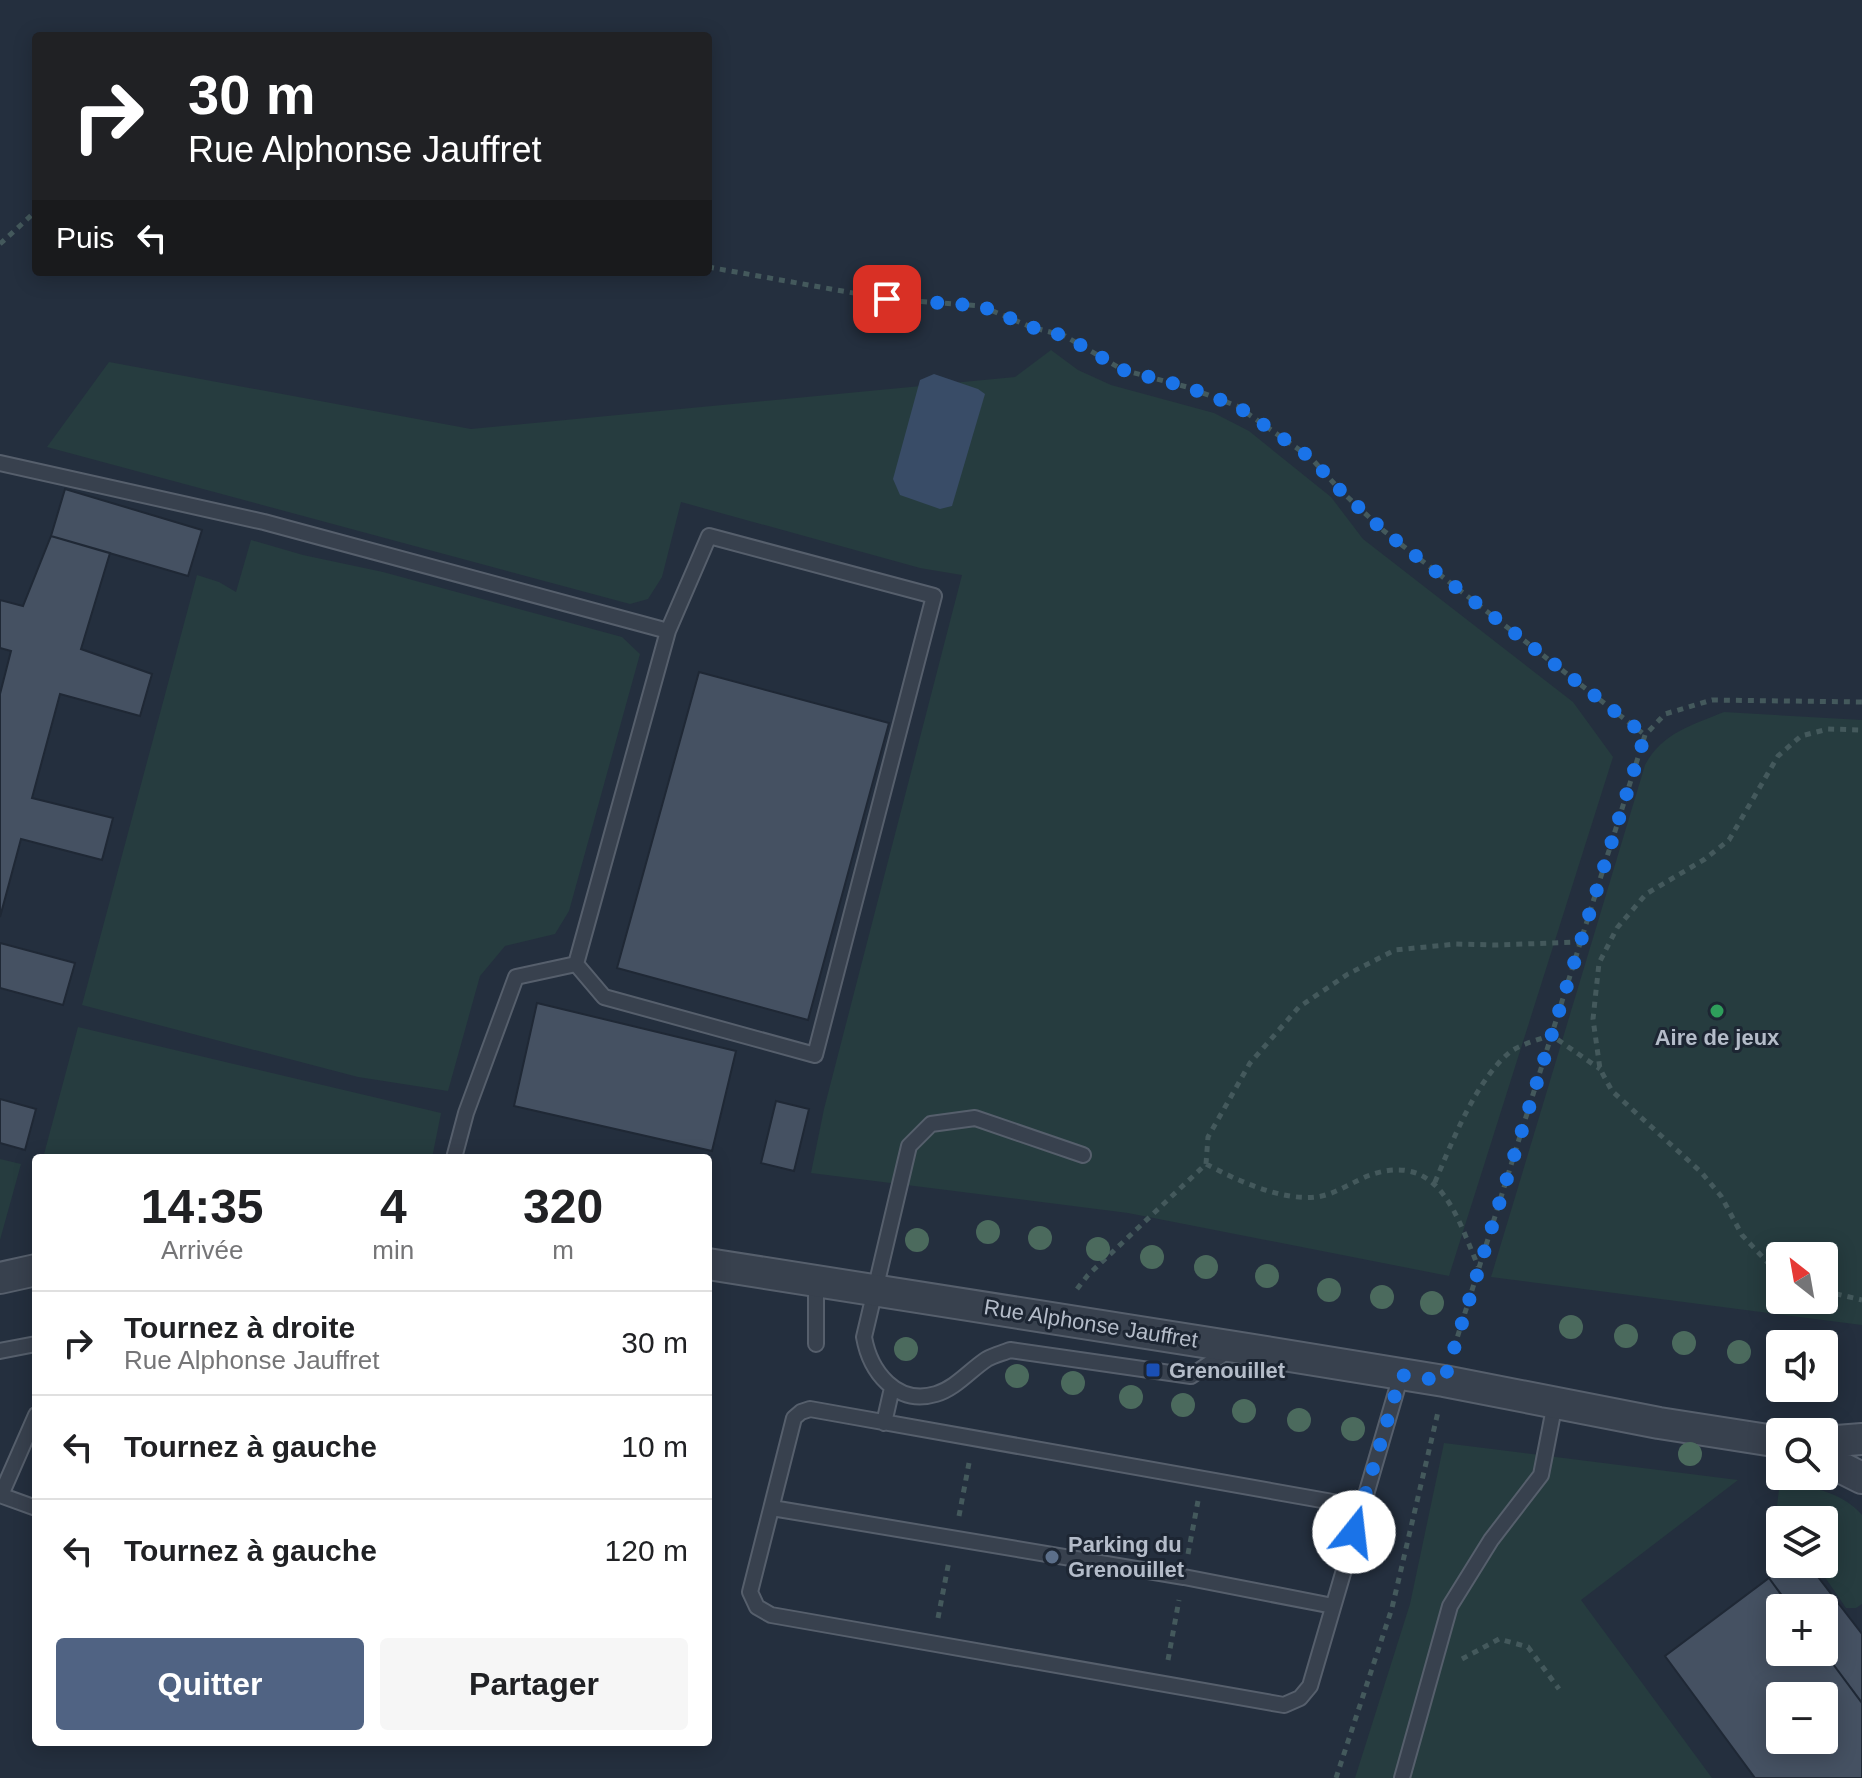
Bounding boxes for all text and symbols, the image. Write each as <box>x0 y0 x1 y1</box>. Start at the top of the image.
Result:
text: 30 m <box>188 63 316 126</box>
icon: right <box>56 64 160 168</box>
text: Rue Alphonse Jauffret <box>188 129 542 170</box>
icon: left <box>130 216 174 260</box>
text: Puis <box>56 221 114 254</box>
pin <box>853 265 921 333</box>
icon: arrive <box>865 277 909 321</box>
marker: Aire de jeux <box>1708 1002 1726 1020</box>
place label: Aire de jeux <box>1655 1025 1780 1050</box>
text: 14:35 <box>141 1180 264 1233</box>
text: 4 <box>380 1180 407 1233</box>
text: 320 <box>523 1180 603 1233</box>
text: Arrivée <box>161 1235 243 1265</box>
text: min <box>372 1235 414 1265</box>
text: m <box>552 1235 574 1265</box>
north arrow <box>1766 1242 1838 1314</box>
map controls <box>1766 1242 1838 1754</box>
street label: Rue Alphonse Jauffret <box>982 1294 1200 1353</box>
text: Tournez à droite <box>124 1311 355 1344</box>
icon: right <box>56 1321 100 1365</box>
text: 30 m <box>621 1326 688 1359</box>
button: sound <box>1766 1330 1838 1402</box>
text: Rue Alphonse Jauffret <box>124 1345 379 1375</box>
place label: Grenouillet <box>1169 1358 1286 1383</box>
marker: Grenouillet <box>1144 1361 1162 1379</box>
button: search <box>1766 1418 1838 1490</box>
icon: left <box>56 1425 100 1469</box>
text: Tournez à gauche <box>124 1430 377 1463</box>
text: 10 m <box>621 1430 688 1463</box>
position arrow <box>1312 1490 1396 1574</box>
button: layers <box>1766 1506 1838 1578</box>
icon: left <box>56 1529 100 1573</box>
place label: Parking du Grenouillet <box>1068 1532 1185 1582</box>
text: Tournez à gauche <box>124 1534 377 1567</box>
text: 120 m <box>605 1534 688 1567</box>
marker: Parking du Grenouillet <box>1043 1548 1061 1566</box>
button: + <box>1766 1594 1838 1666</box>
button: Quitter <box>56 1638 364 1730</box>
button: Partager <box>380 1638 688 1730</box>
button: − <box>1766 1682 1838 1754</box>

